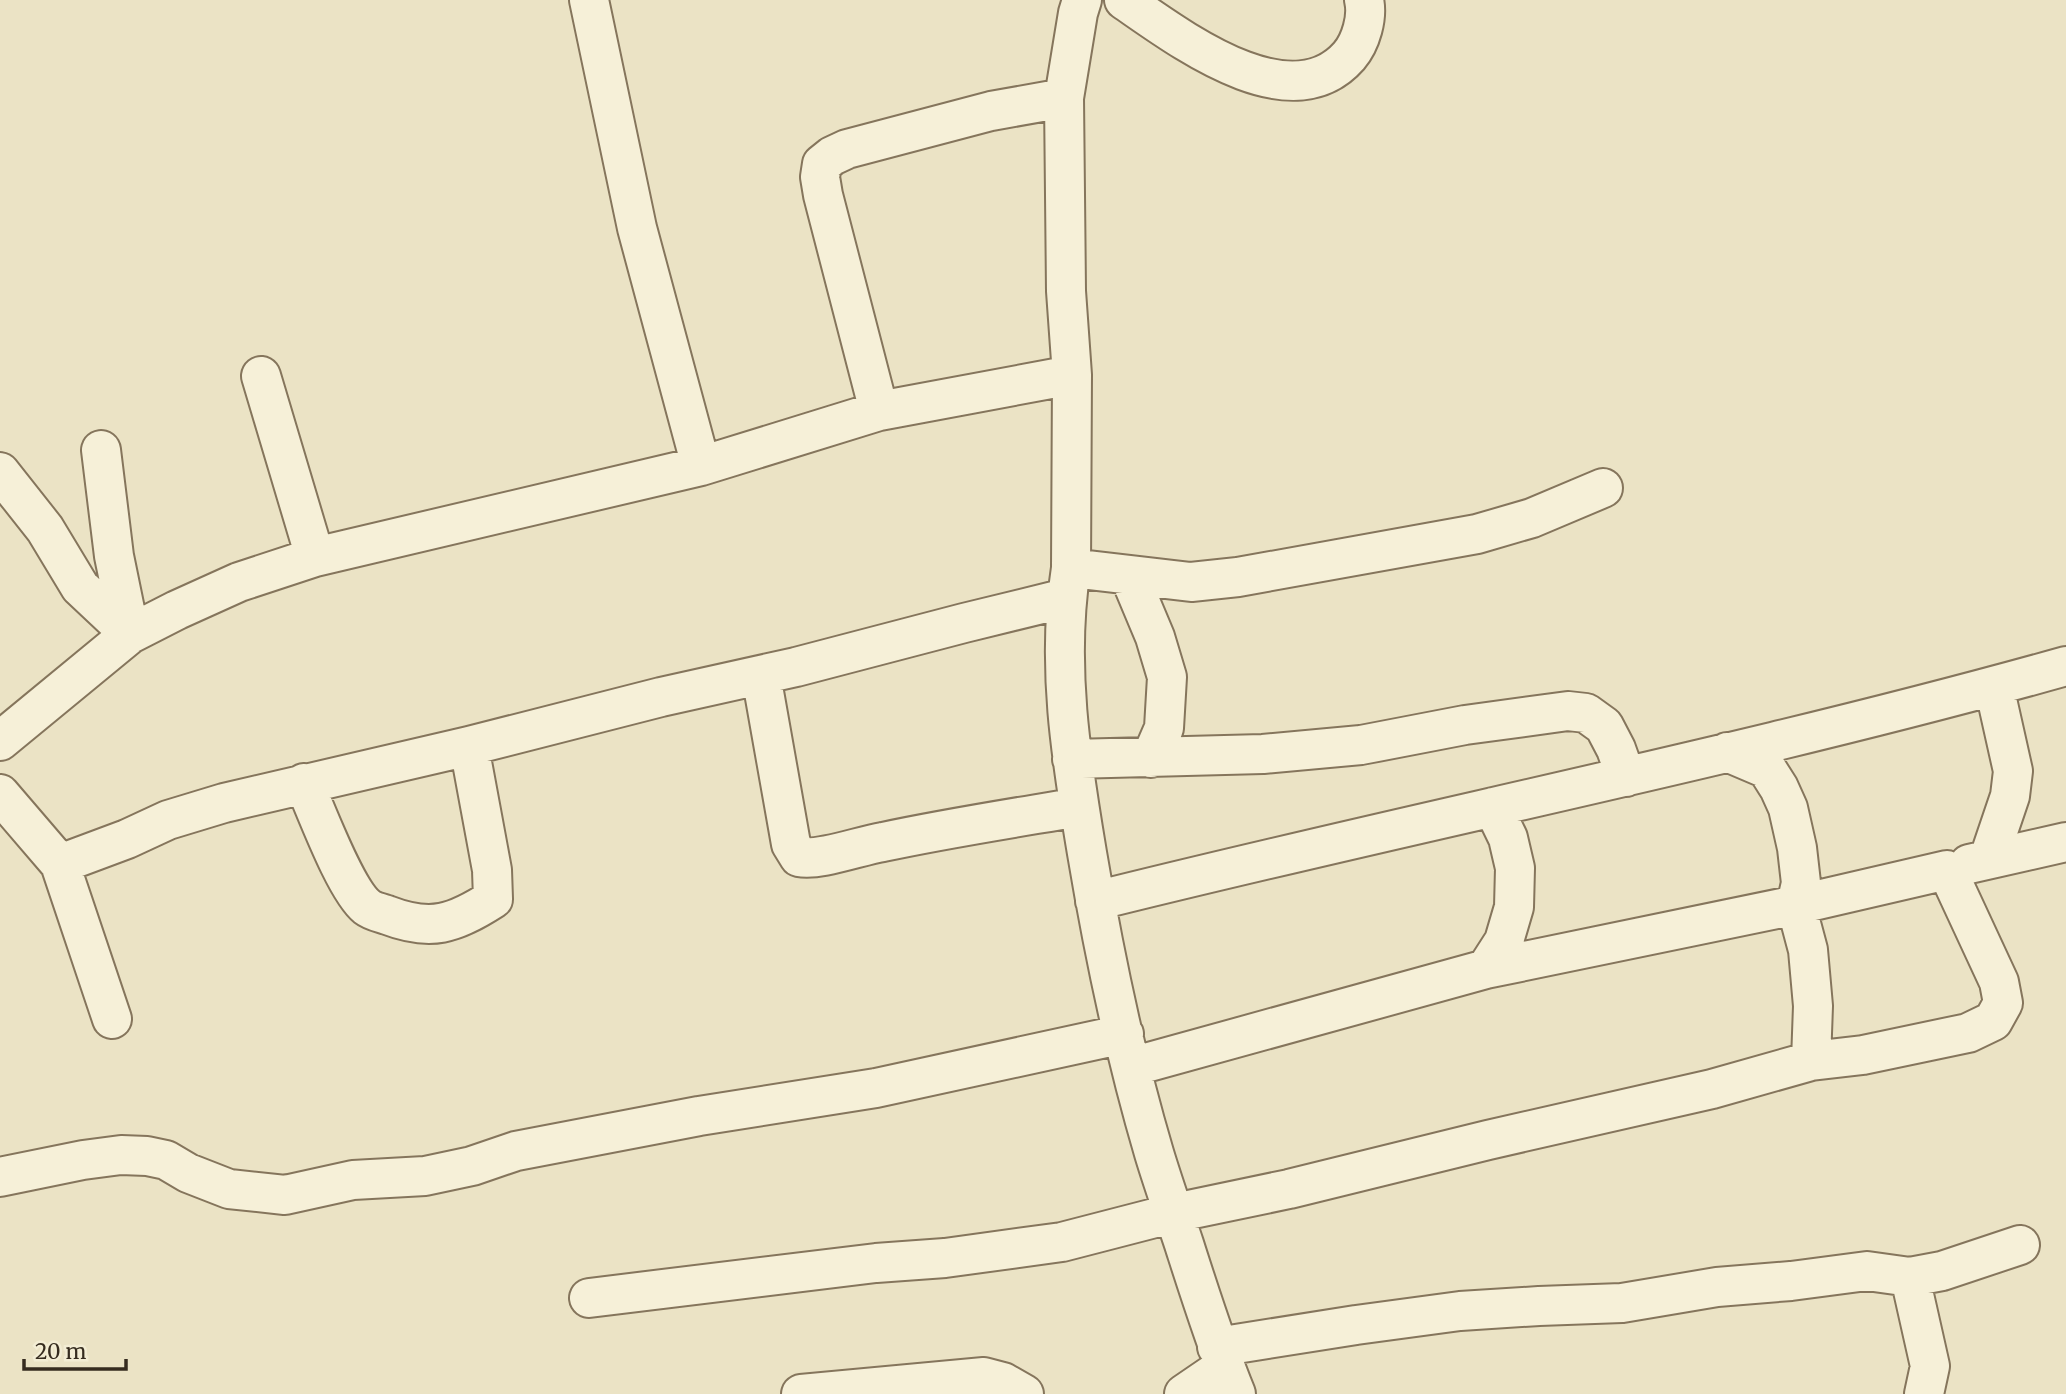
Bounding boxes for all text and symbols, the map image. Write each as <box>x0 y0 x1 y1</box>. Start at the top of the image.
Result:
scale bar <box>24 1328 126 1372</box>
text: 20 m <box>35 1338 87 1365</box>

